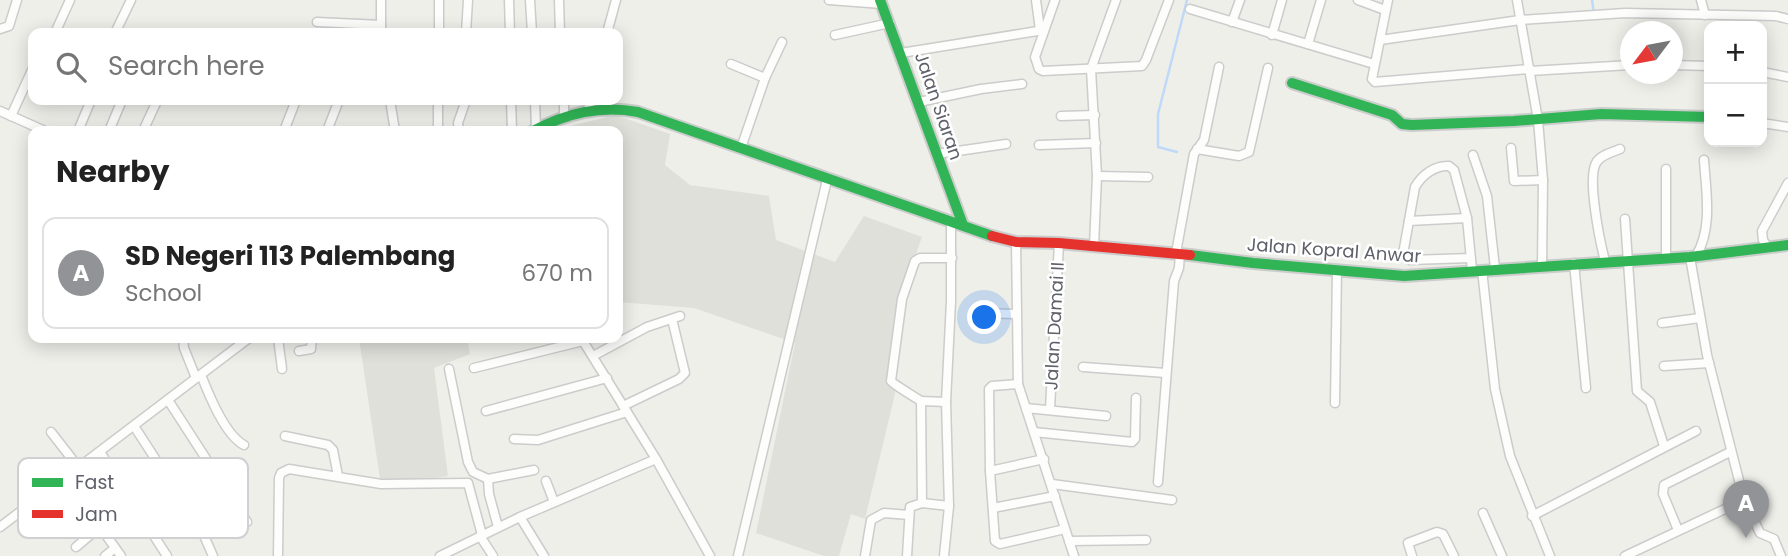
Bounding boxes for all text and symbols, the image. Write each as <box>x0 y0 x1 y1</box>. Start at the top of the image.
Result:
north arrow <box>1620 21 1683 84</box>
map controls <box>1704 21 1767 147</box>
button: + <box>1704 21 1767 84</box>
search box <box>28 28 623 105</box>
icon: search <box>52 48 90 86</box>
text: Search here <box>108 48 265 84</box>
street label: Jalan Siaran <box>909 49 969 163</box>
button: − <box>1704 84 1767 147</box>
text: Nearby <box>56 150 170 193</box>
street label: Jalan Kopral Anwar <box>1246 231 1422 269</box>
text: SD Negeri 113 Palembang <box>125 238 455 274</box>
text: A <box>73 257 89 289</box>
text: 670 m <box>522 257 593 289</box>
street label: Jalan Damai II <box>1038 261 1070 391</box>
text: School <box>125 277 202 309</box>
your location <box>967 300 1001 334</box>
legend <box>18 458 248 538</box>
text: Fast <box>75 469 114 496</box>
pin: A <box>1723 480 1769 538</box>
text: Jam <box>75 501 117 528</box>

